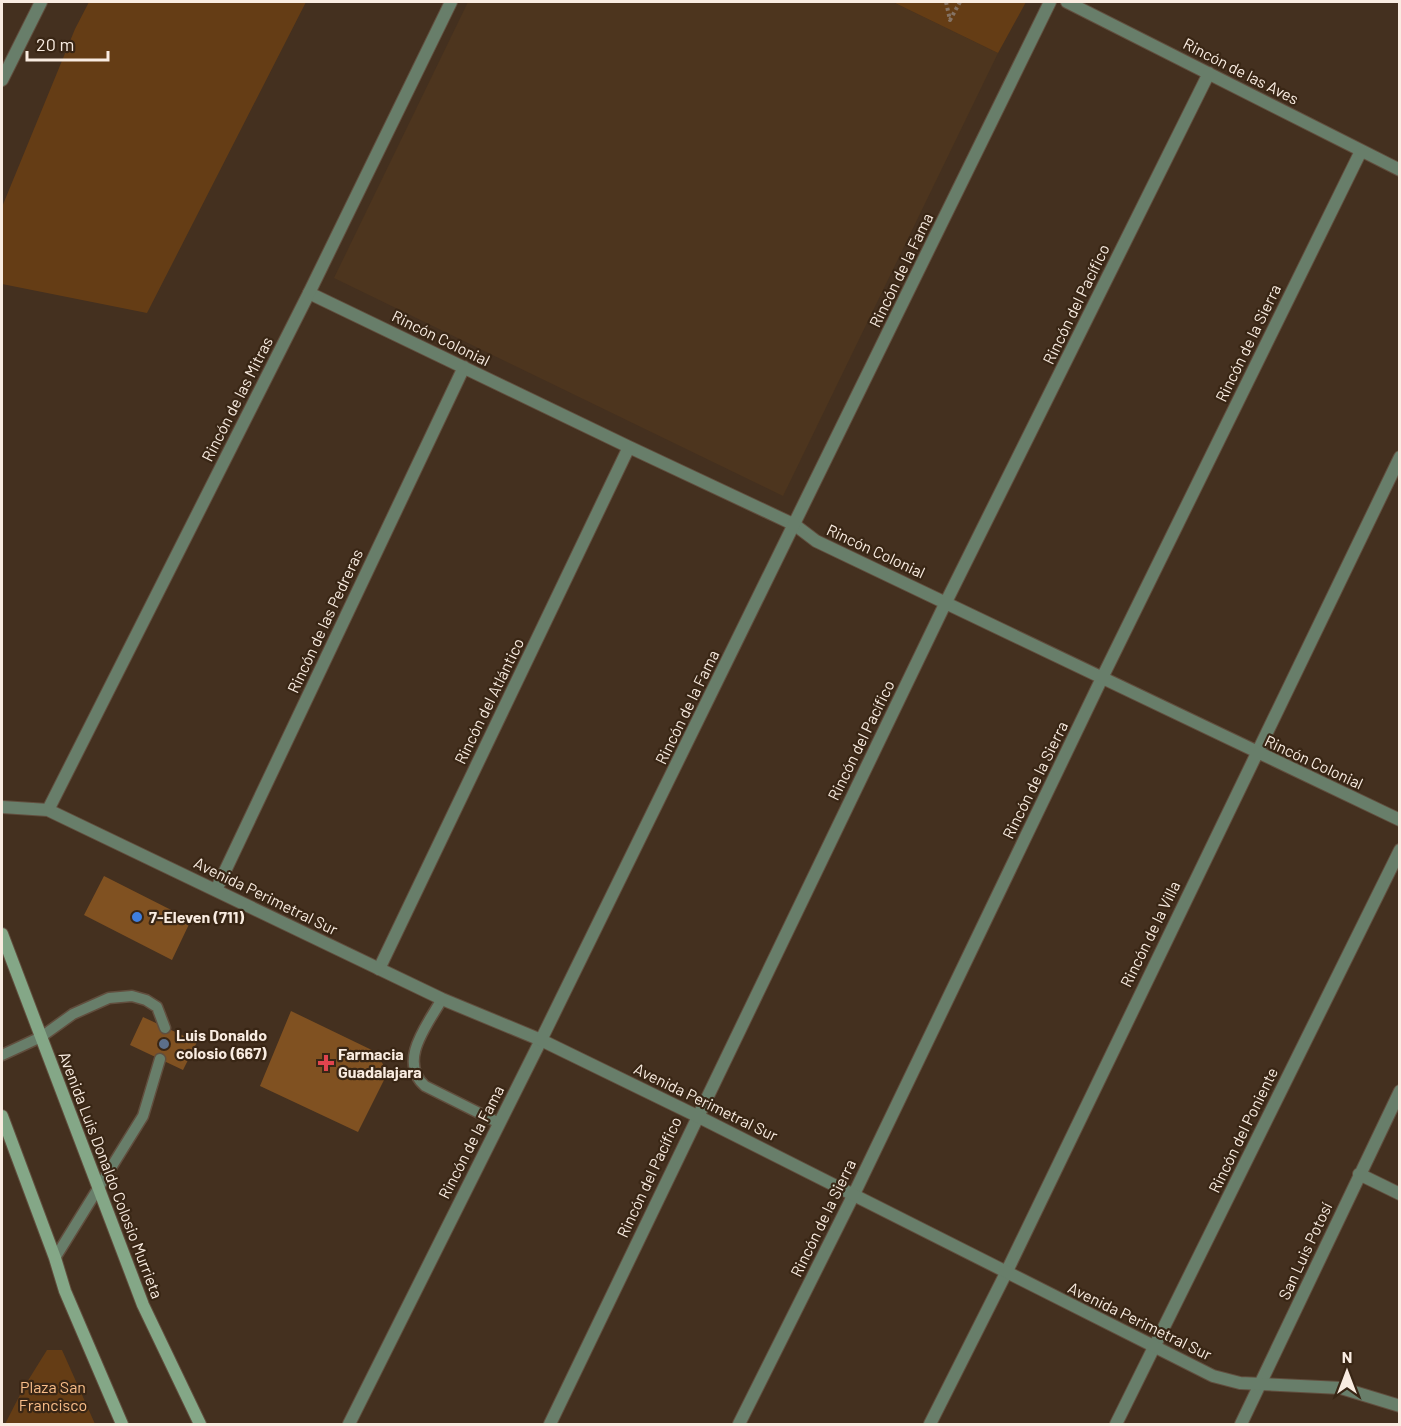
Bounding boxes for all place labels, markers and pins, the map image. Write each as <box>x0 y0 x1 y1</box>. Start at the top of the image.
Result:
place label: 7-Eleven (711) <box>149 907 245 926</box>
marker: 7-Eleven (711) <box>130 910 144 924</box>
place label: Luis Donaldo colosio (667) <box>176 1025 267 1062</box>
marker: Luis Donaldo colosio (667) <box>157 1037 171 1051</box>
place label: Farmacia Guadalajara <box>338 1044 422 1081</box>
marker: Farmacia Guadalajara <box>319 1056 333 1070</box>

